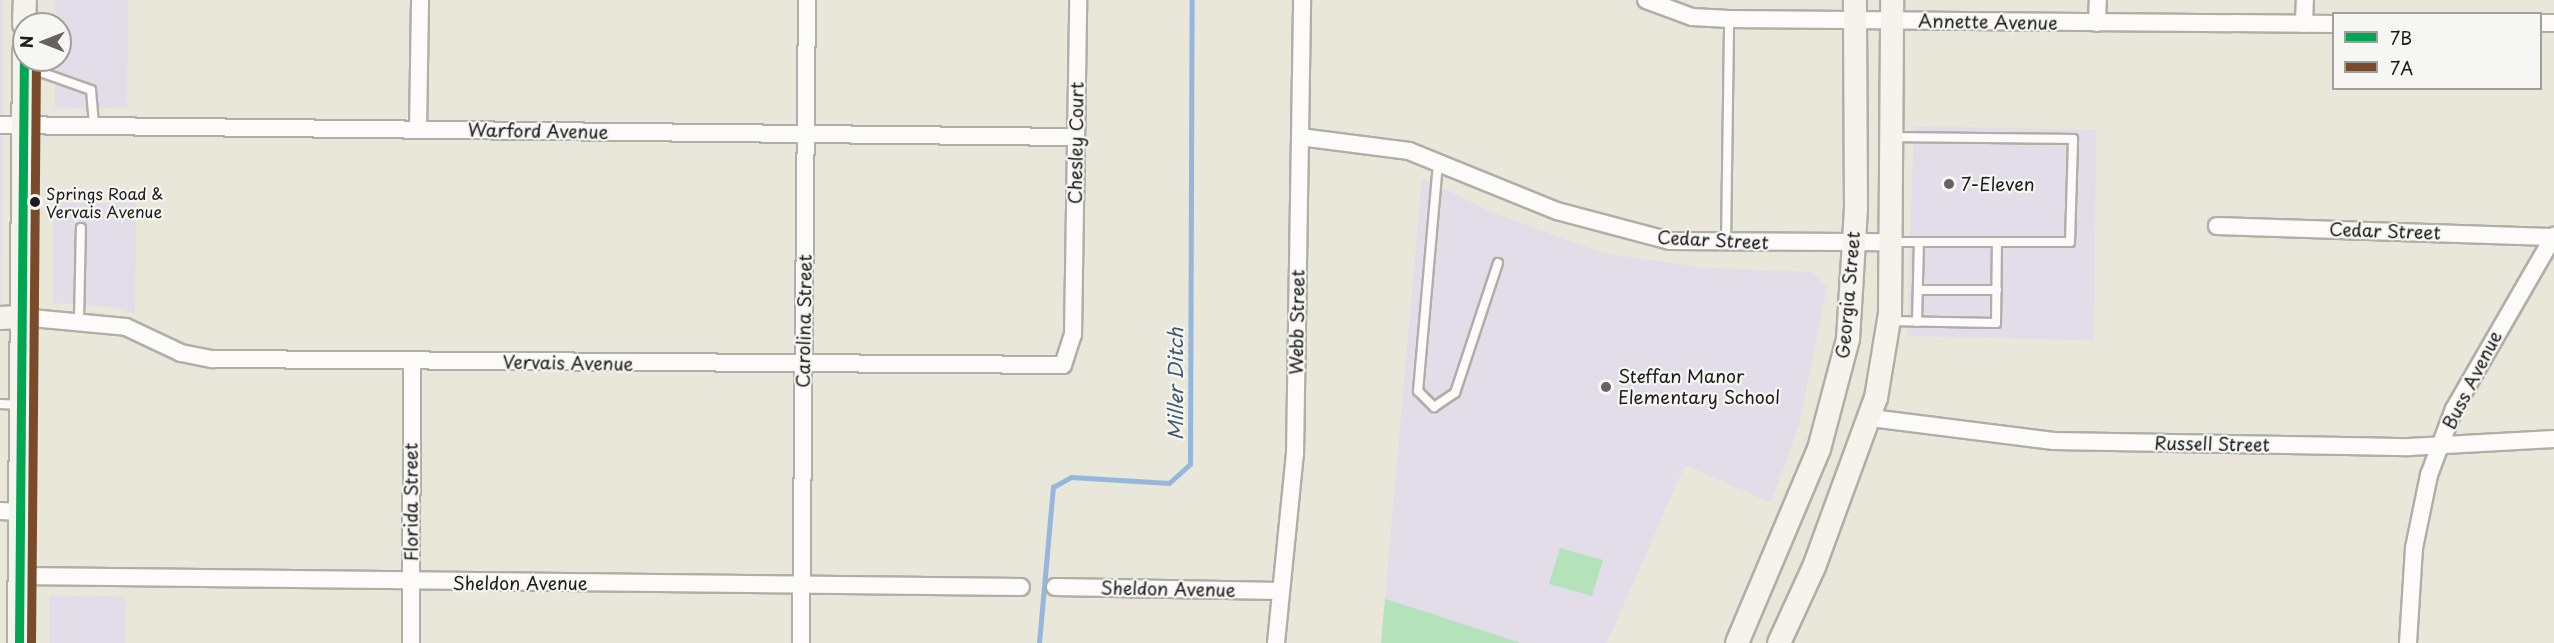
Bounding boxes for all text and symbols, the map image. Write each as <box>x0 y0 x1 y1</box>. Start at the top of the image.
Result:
street label: Annette Avenue <box>1919 10 2057 34</box>
north arrow <box>12 12 72 72</box>
legend <box>2332 12 2542 90</box>
text: 7B <box>2390 24 2412 51</box>
text: N <box>14 36 38 48</box>
text: 7A <box>2390 54 2413 81</box>
street label: Chesley Court <box>1064 81 1088 205</box>
street label: Warford Avenue <box>467 119 609 143</box>
place label: 7-Eleven <box>1961 173 2035 195</box>
marker: 7-Eleven <box>1942 177 1956 191</box>
place label: Springs Road & Vervais Avenue <box>46 183 164 221</box>
marker: Springs Road & Vervais Avenue <box>29 196 41 208</box>
street label: Cedar Street <box>2329 218 2441 244</box>
street label: Cedar Street <box>1657 226 1769 254</box>
street label: Georgia Street <box>1832 230 1864 360</box>
street label: Carolina Street <box>792 254 816 388</box>
street label: Webb Street <box>1285 268 1309 376</box>
water label: Miller Ditch <box>1163 327 1187 441</box>
street label: Buss Avenue <box>2438 328 2506 432</box>
street label: Vervais Avenue <box>503 351 633 375</box>
place label: Steffan Manor Elementary School <box>1618 366 1780 409</box>
marker: Steffan Manor Elementary School <box>1599 380 1613 394</box>
street label: Russell Street <box>2153 432 2271 456</box>
street label: Florida Street <box>400 442 422 562</box>
street label: Sheldon Avenue <box>452 572 588 594</box>
street label: Sheldon Avenue <box>1100 577 1236 601</box>

